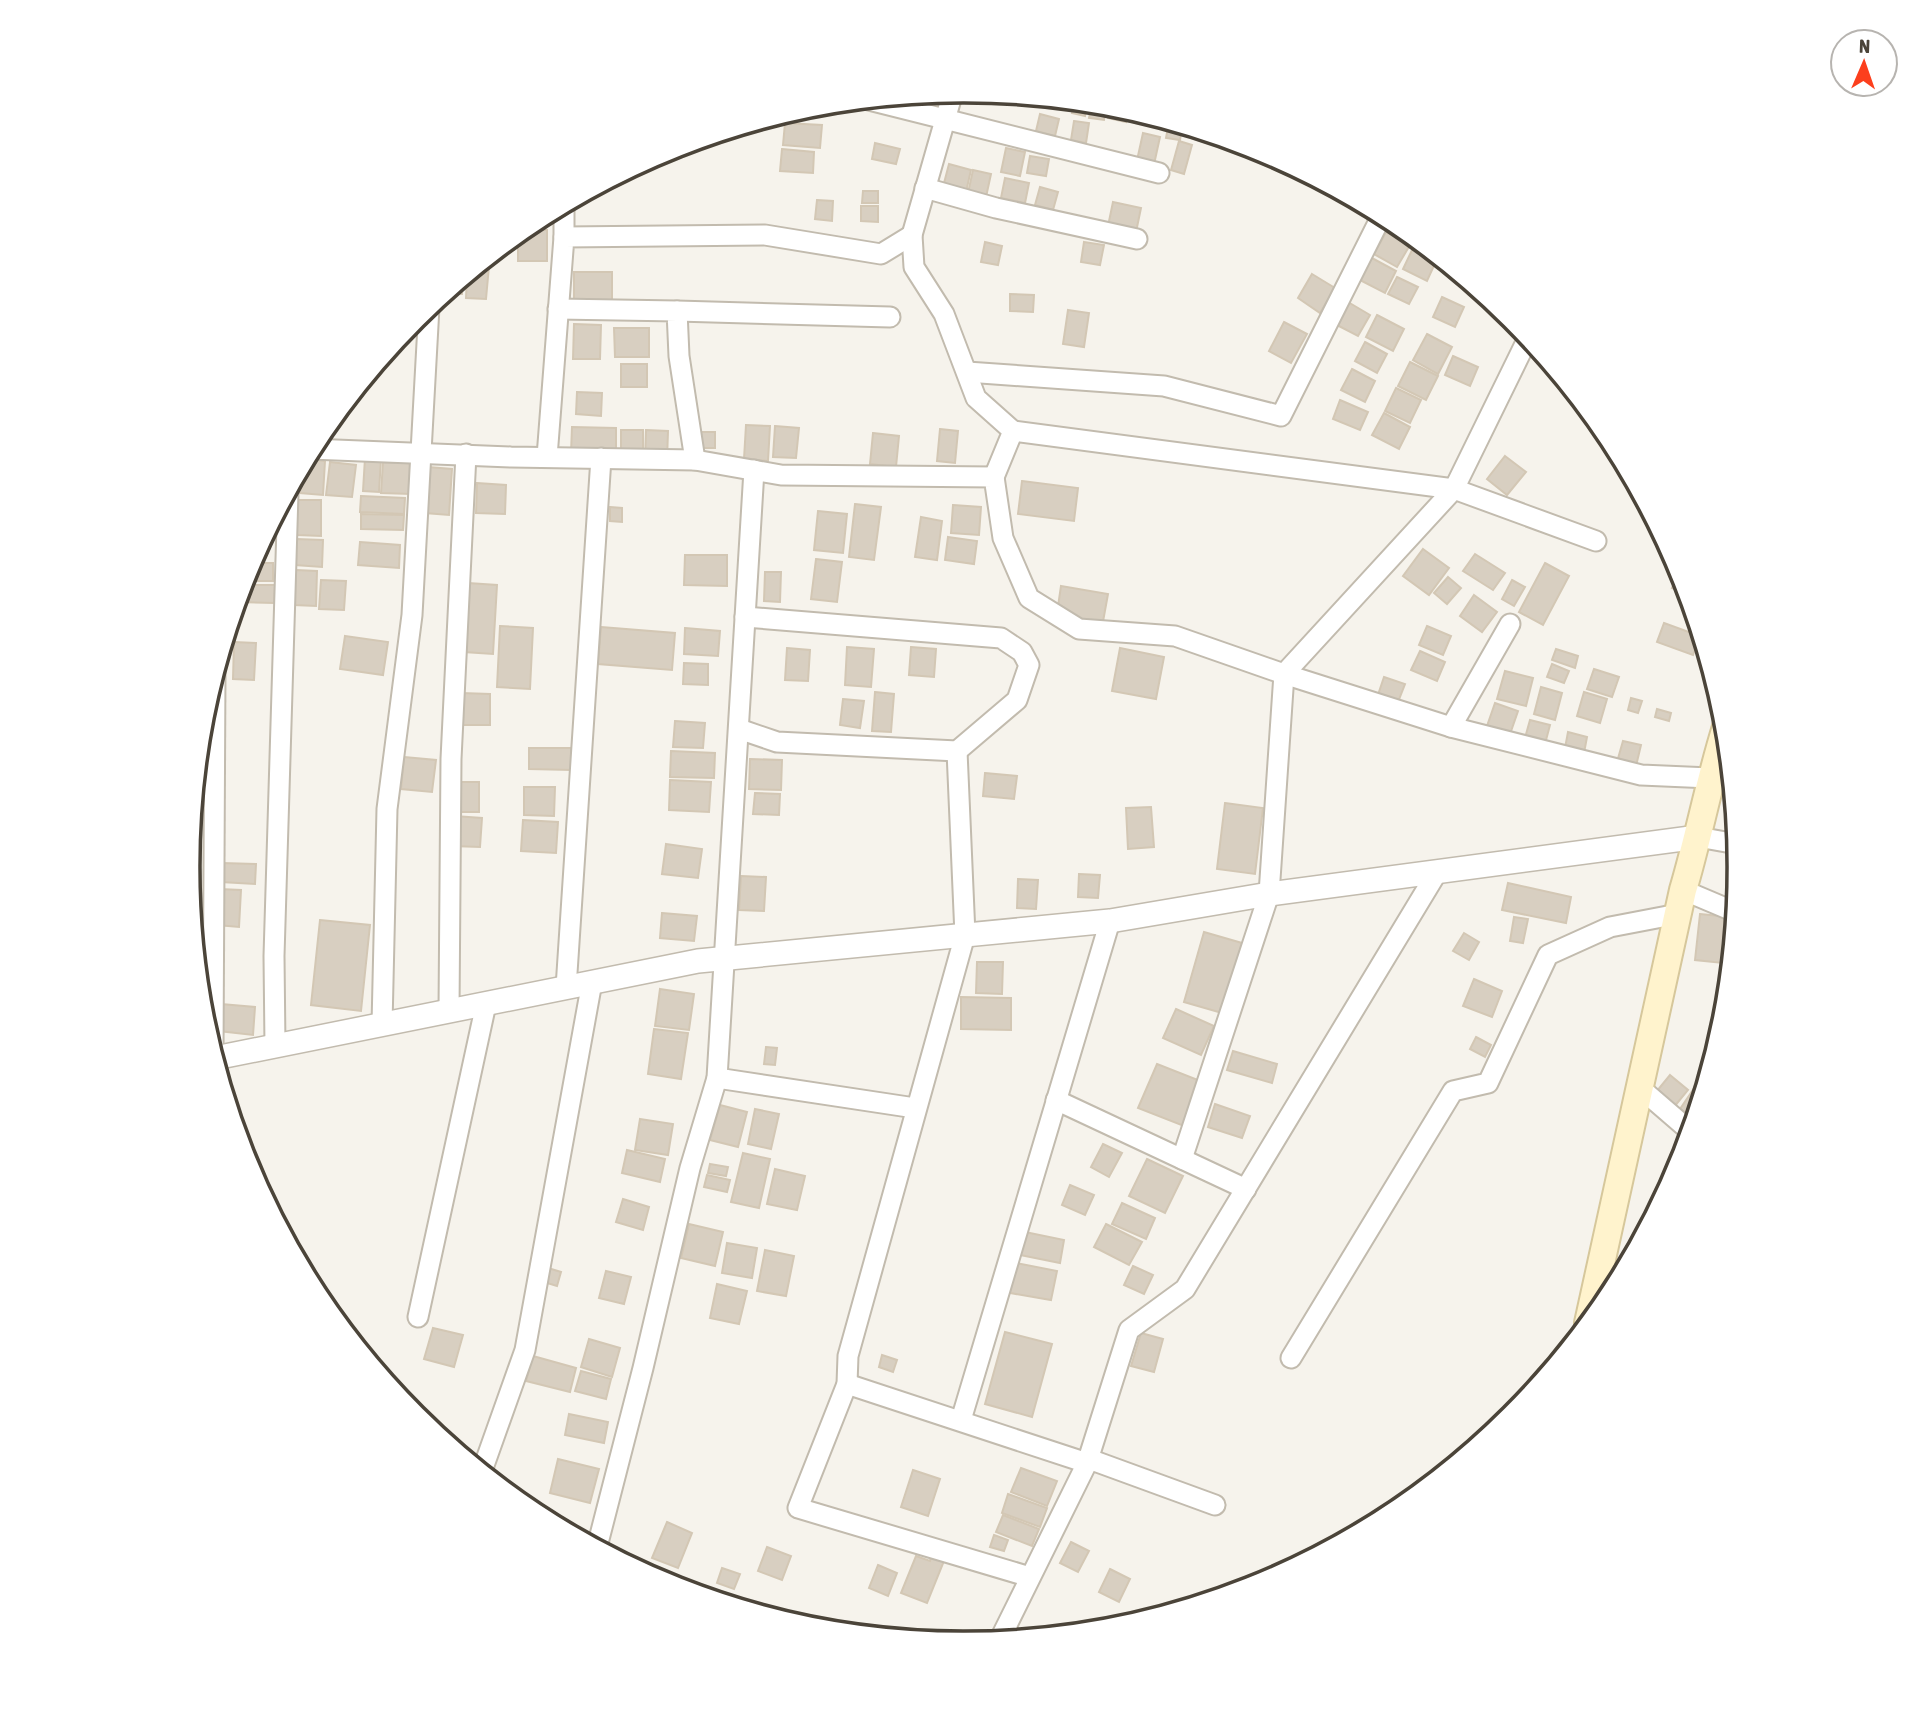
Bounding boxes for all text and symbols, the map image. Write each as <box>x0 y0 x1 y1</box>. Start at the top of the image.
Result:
north arrow <box>1829 28 1899 98</box>
text: N <box>1859 35 1871 57</box>

